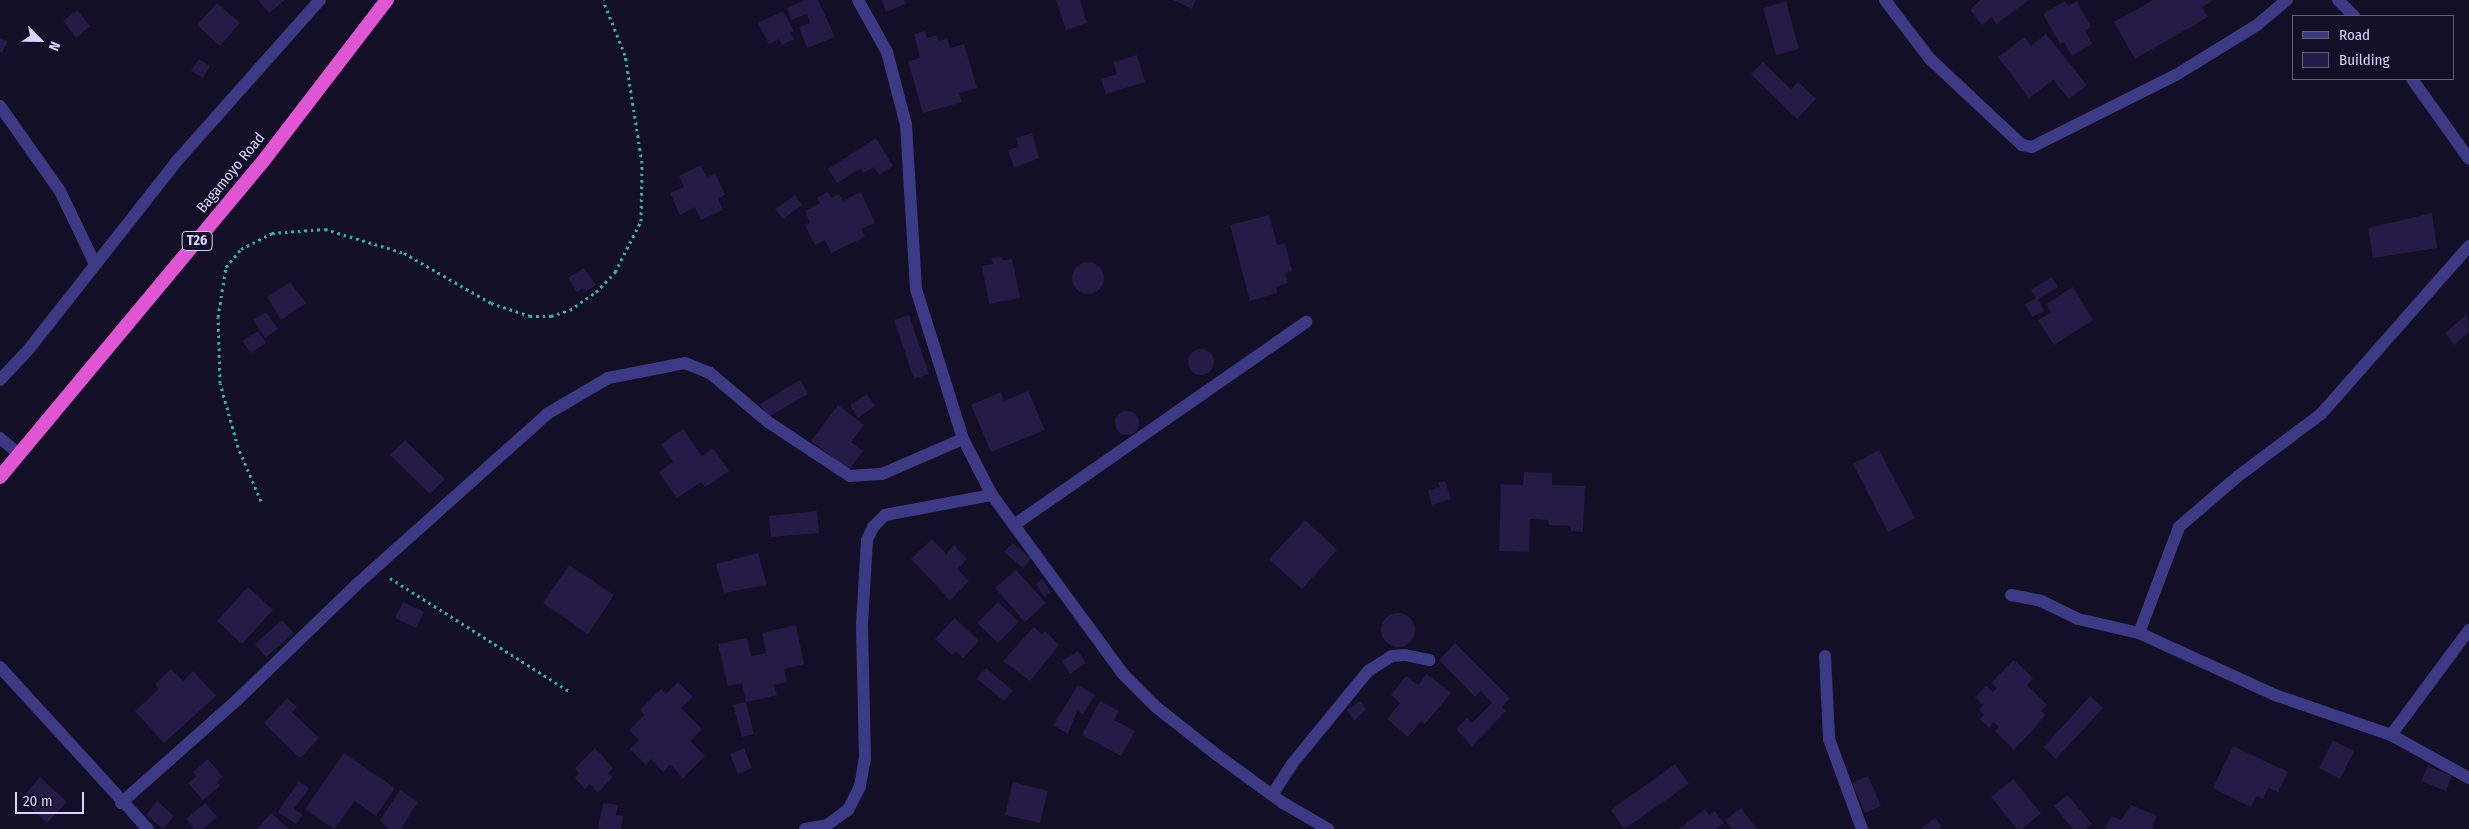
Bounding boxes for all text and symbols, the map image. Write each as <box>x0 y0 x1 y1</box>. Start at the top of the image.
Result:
north arrow <box>15 15 65 65</box>
legend <box>2292 15 2454 80</box>
text: Road <box>2339 26 2370 44</box>
text: N <box>45 39 64 53</box>
text: Building <box>2339 51 2390 69</box>
street label: Bagamoyo Road <box>193 129 269 217</box>
road number: T26 <box>181 230 213 252</box>
scale bar <box>18 782 86 814</box>
text: 20 m <box>23 792 53 810</box>

